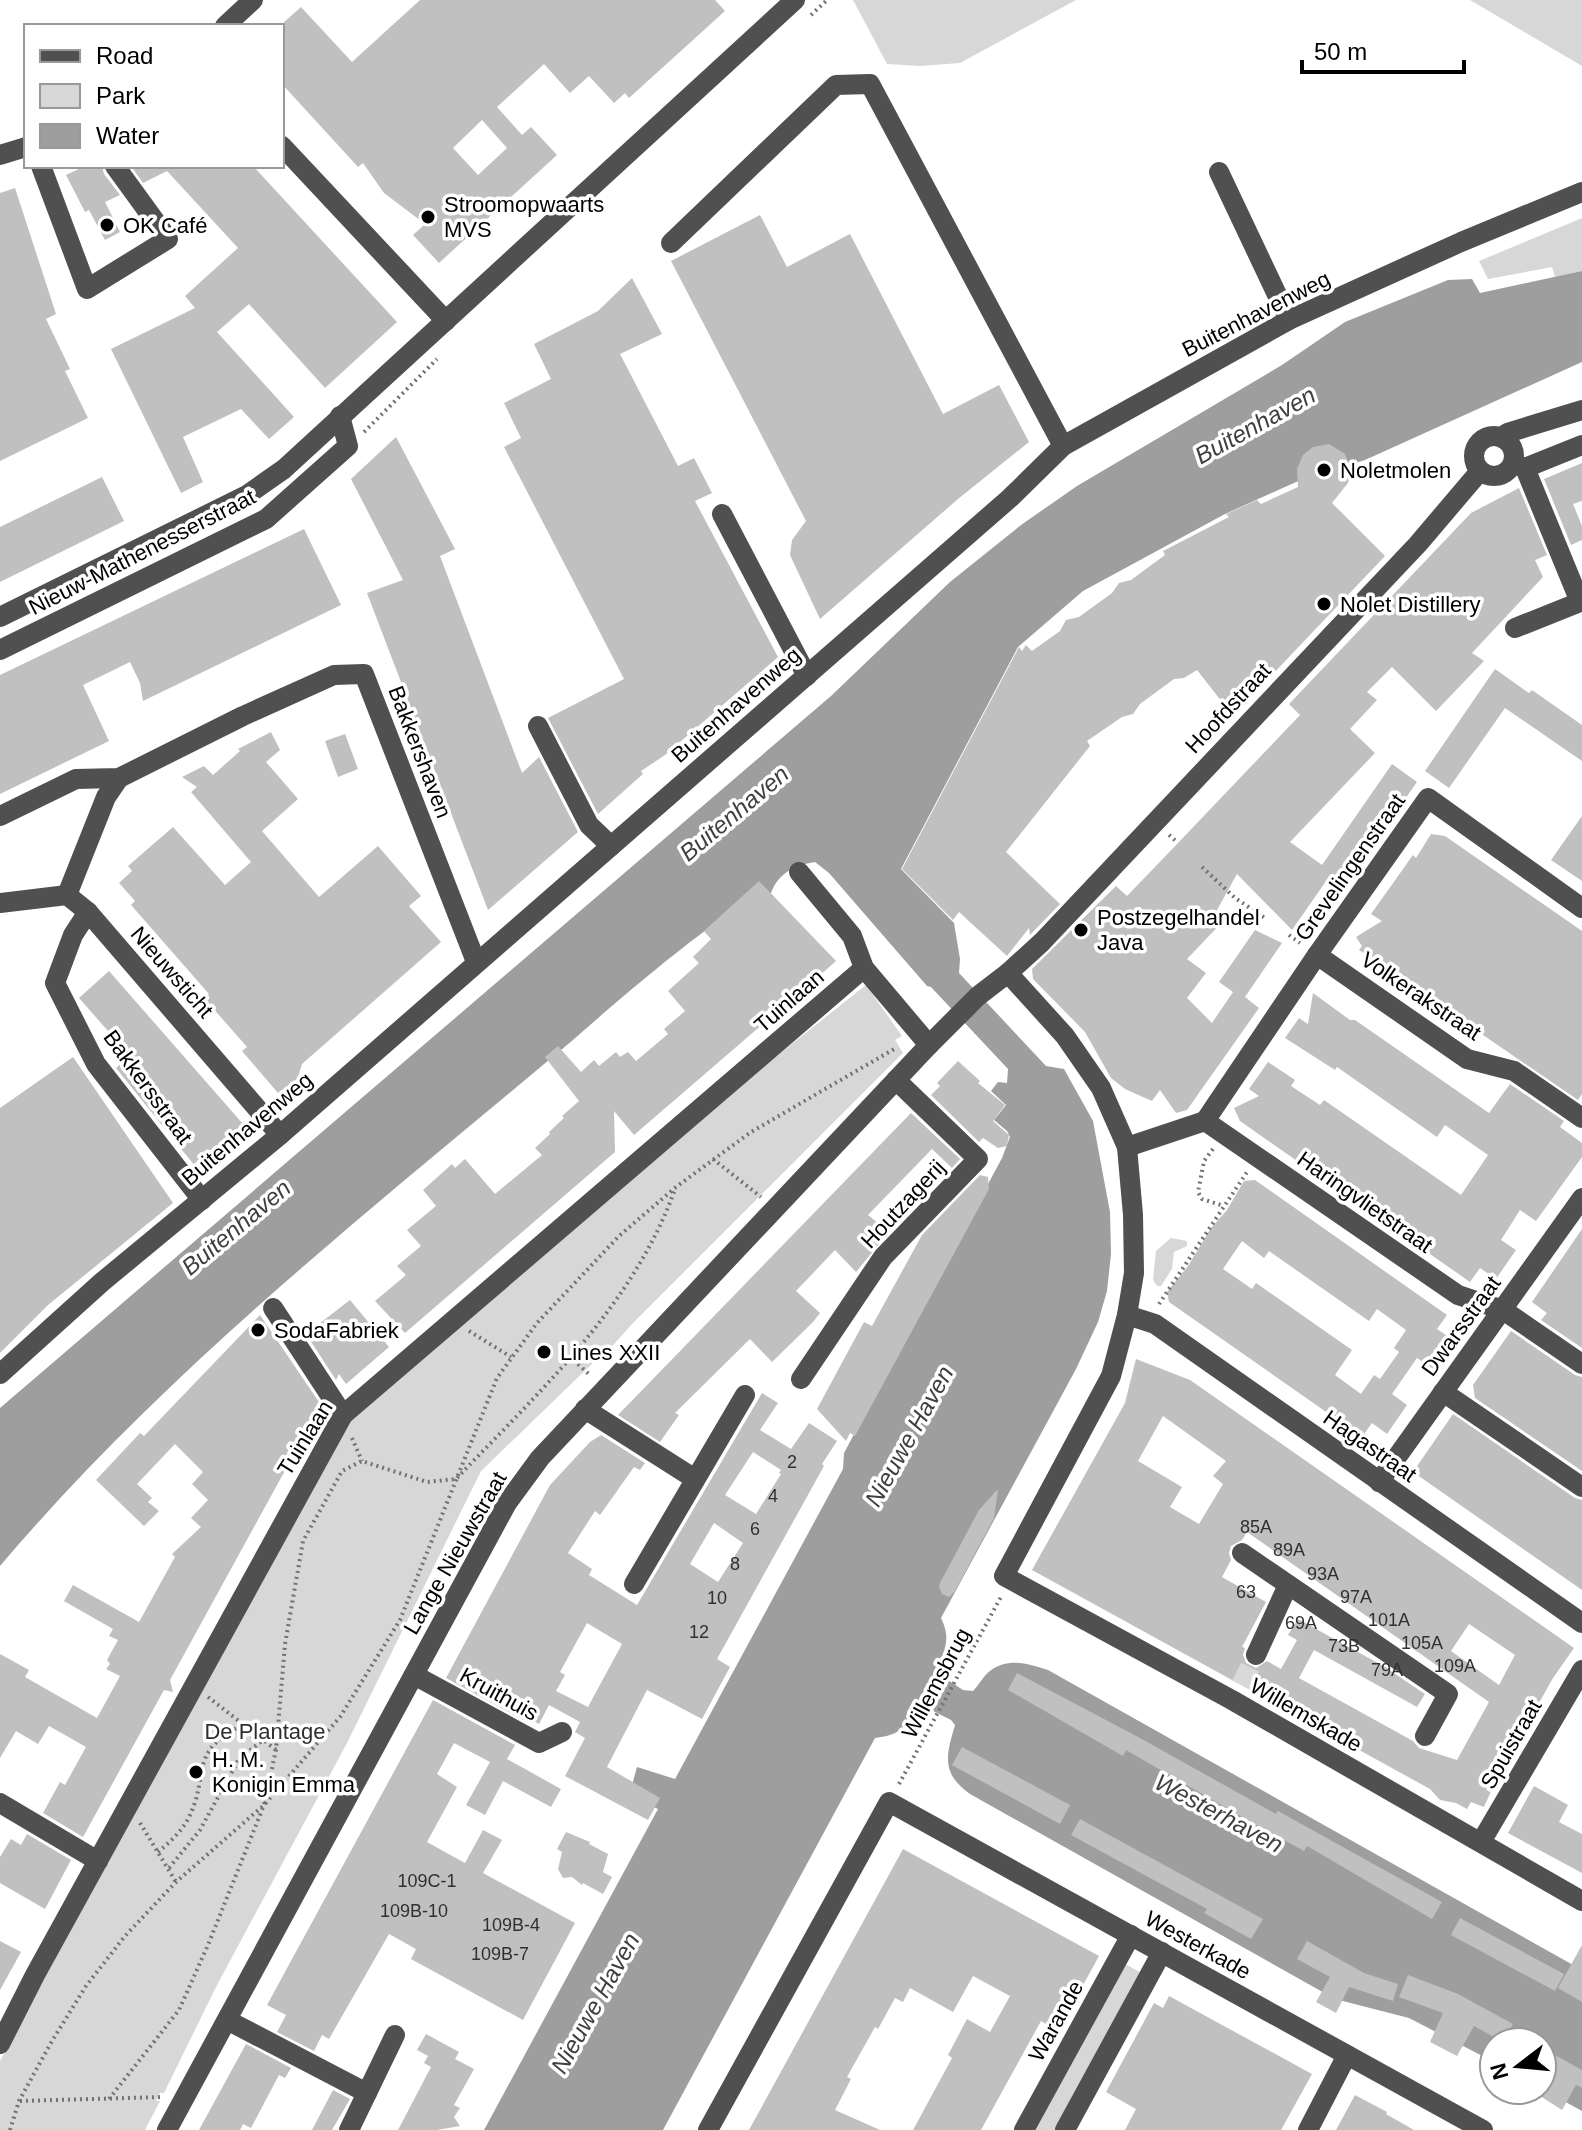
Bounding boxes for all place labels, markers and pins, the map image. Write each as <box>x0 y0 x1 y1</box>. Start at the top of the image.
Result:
place label: Stroomopwaarts MVS <box>444 192 604 242</box>
marker: Stroomopwaarts MVS <box>419 208 437 226</box>
place label: OK Café <box>123 213 207 238</box>
marker: OK Café <box>98 216 116 234</box>
place label: Noletmolen <box>1340 458 1451 483</box>
marker: Noletmolen <box>1315 461 1333 479</box>
place label: Nolet Distillery <box>1340 592 1481 617</box>
marker: Nolet Distillery <box>1315 595 1333 613</box>
place label: Postzegelhandel Java <box>1097 905 1260 955</box>
marker: Postzegelhandel Java <box>1072 921 1090 939</box>
place label: SodaFabriek <box>274 1318 400 1343</box>
marker: SodaFabriek <box>249 1321 267 1339</box>
place label: Lines XXII <box>560 1340 660 1365</box>
marker: Lines XXII <box>535 1343 553 1361</box>
place label: H. M. Konigin Emma <box>212 1747 356 1797</box>
marker: H. M. Konigin Emma <box>187 1763 205 1781</box>

